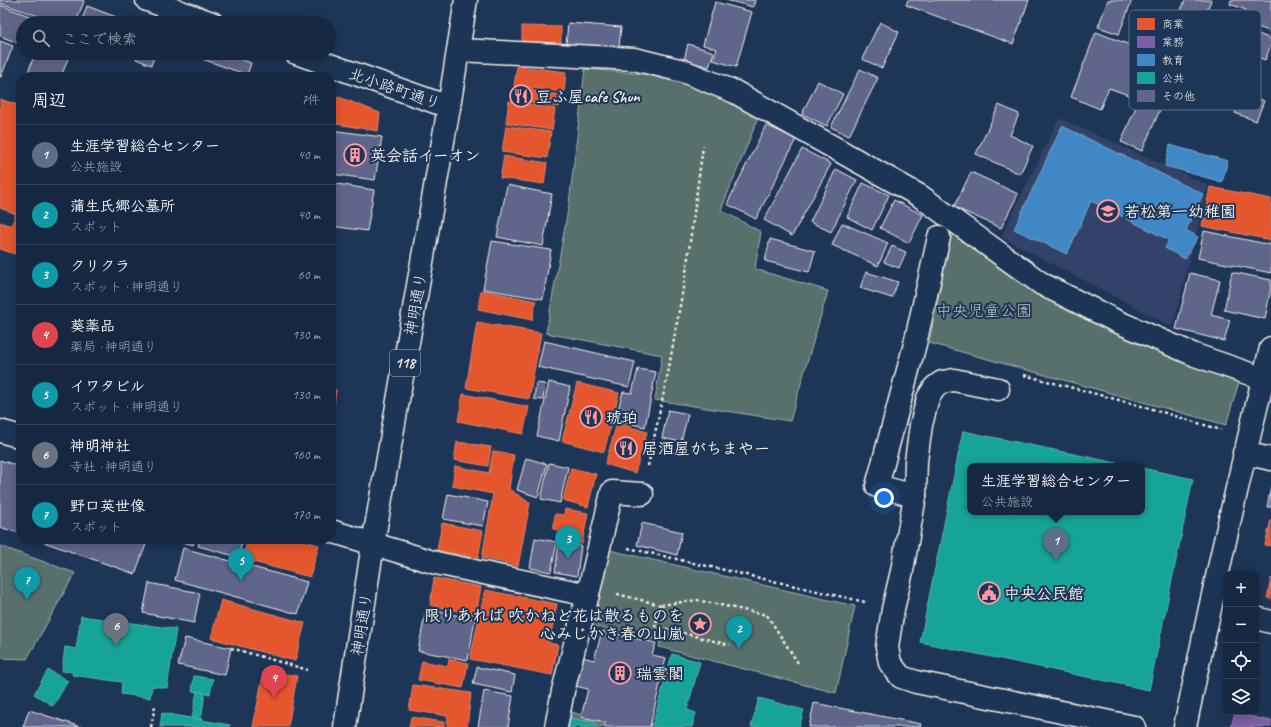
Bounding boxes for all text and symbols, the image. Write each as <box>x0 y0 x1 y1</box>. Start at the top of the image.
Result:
legend <box>1129 10 1261 110</box>
search box <box>16 16 336 60</box>
text: 商業 <box>1162 17 1184 31</box>
icon: search <box>30 27 52 49</box>
text: ここで検索 <box>62 30 137 49</box>
text: 業務 <box>1162 35 1184 49</box>
text: 教育 <box>1162 53 1184 67</box>
street label: 北小路町通り <box>346 64 443 114</box>
text: 公共 <box>1162 71 1184 85</box>
restaurant icon: 豆ふ屋cafe Shun <box>508 83 534 109</box>
place label: 豆ふ屋cafe Shun <box>536 87 640 107</box>
text: その他 <box>1162 89 1195 103</box>
text: 周辺 <box>32 90 66 111</box>
text: 7件 <box>301 92 320 108</box>
text: 生涯学習総合センター <box>70 137 220 156</box>
building icon: 英会話イーオン <box>342 142 368 168</box>
place label: 英会話イーオン <box>370 146 480 166</box>
text: 1 <box>42 147 48 163</box>
text: 40 m <box>298 147 320 163</box>
text: 公共施設 <box>70 159 122 175</box>
text: 蒲生氏郷公墓所 <box>70 197 175 216</box>
school or university icon: 若松第一幼稚園 <box>1095 198 1121 224</box>
place label: 若松第一幼稚園 <box>1124 202 1236 222</box>
text: 2 <box>42 207 48 223</box>
text: 40 m <box>298 207 320 223</box>
text: スポット <box>70 219 122 235</box>
text: クリクラ <box>70 257 130 276</box>
text: 3 <box>42 267 48 283</box>
text: 60 m <box>298 267 320 283</box>
street label: 神明通り <box>401 271 431 337</box>
text: スポット · 神明通り <box>70 279 183 295</box>
park label: 中央児童公園 <box>936 301 1032 321</box>
text: 葵薬品 <box>70 317 115 336</box>
text: 4 <box>42 327 48 343</box>
text: 130 m <box>292 327 320 343</box>
text: 薬局 · 神明通り <box>70 339 157 355</box>
road number: 118 <box>390 350 420 376</box>
text: イワタビル <box>70 377 145 396</box>
text: 5 <box>42 387 48 403</box>
text: 130 m <box>292 387 320 403</box>
text: スポット · 神明通り <box>70 399 183 415</box>
restaurant icon: 琥珀 <box>578 404 604 430</box>
place label: 琥珀 <box>606 408 638 428</box>
restaurant icon: 居酒屋がちまやー <box>613 435 639 461</box>
text: 神明神社 <box>70 437 130 456</box>
place label: 居酒屋がちまやー <box>642 439 770 459</box>
text: 6 <box>42 447 48 463</box>
text: 160 m <box>292 447 320 463</box>
text: 寺社 · 神明通り <box>70 459 157 475</box>
popup <box>967 463 1145 515</box>
text: 生涯学習総合センター <box>981 472 1131 491</box>
your location <box>874 488 894 508</box>
text: 公共施設 <box>981 494 1033 510</box>
text: 野口英世像 <box>70 497 145 516</box>
text: 7 <box>42 507 48 523</box>
text: 170 m <box>292 507 320 523</box>
text: スポット <box>70 519 122 535</box>
pin: 3 <box>555 526 581 559</box>
pin: 1 <box>1043 528 1069 561</box>
pin: 5 <box>228 548 254 581</box>
pin: 7 <box>14 567 40 600</box>
map controls <box>1223 571 1259 715</box>
button: + <box>1223 571 1259 607</box>
public building icon: 中央公民館 <box>976 580 1002 606</box>
place label: 中央公民館 <box>1004 584 1084 604</box>
street label: 神明通り <box>347 591 377 657</box>
place label: 限りあれば 吹かねど花は散るものを 心みじかき春の山嵐 <box>424 606 684 644</box>
button: − <box>1223 607 1259 643</box>
place icon: 限りあれば 吹かねど花は散るものを 心みじかき春の山嵐 <box>687 611 713 637</box>
pin: 6 <box>103 613 129 646</box>
pin: 2 <box>726 616 752 649</box>
button: locate <box>1223 643 1259 679</box>
building icon: 瑞雲閣 <box>607 660 633 686</box>
place label: 瑞雲閣 <box>636 664 684 684</box>
pin: 4 <box>261 665 287 698</box>
button: layers <box>1223 679 1259 715</box>

